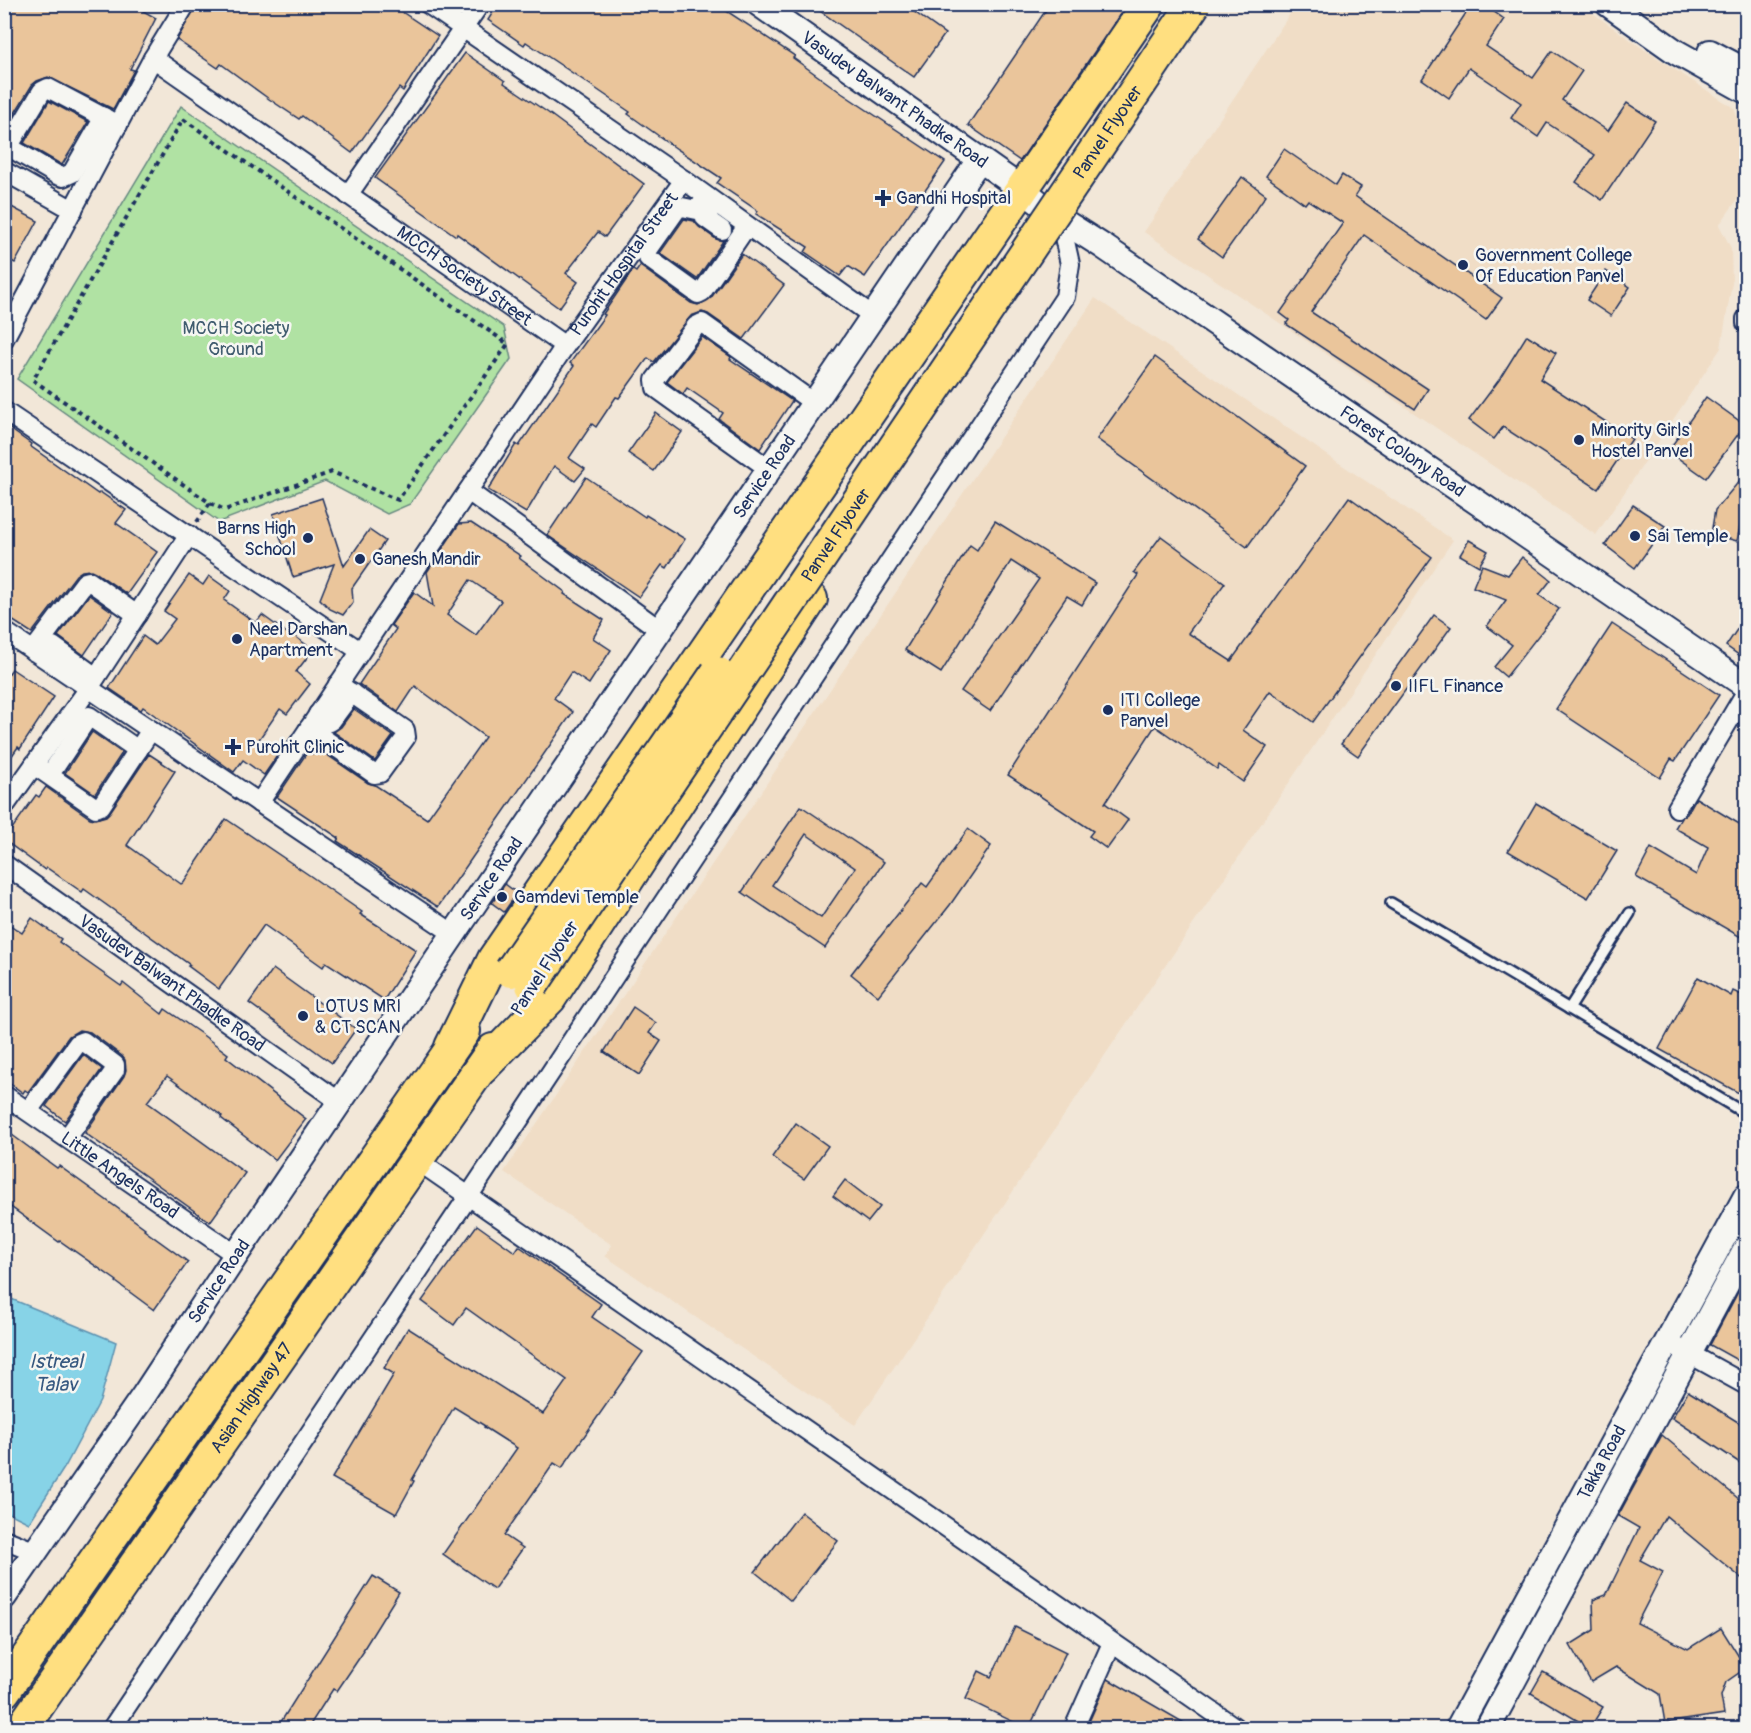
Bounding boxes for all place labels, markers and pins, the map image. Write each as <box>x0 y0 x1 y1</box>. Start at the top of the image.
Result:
place label: Gandhi Hospital <box>896 187 1011 210</box>
marker: Gandhi Hospital <box>874 189 892 207</box>
place label: Government College Of Education Panvel <box>1475 244 1632 288</box>
marker: Government College Of Education Panvel <box>1456 258 1470 272</box>
place label: Minority Girls Hostel Panvel <box>1591 419 1693 463</box>
marker: Minority Girls Hostel Panvel <box>1572 433 1586 447</box>
place label: Barns High School <box>217 517 296 561</box>
place label: Sai Temple <box>1647 525 1728 548</box>
marker: Sai Temple <box>1628 529 1642 543</box>
marker: Barns High School <box>301 531 315 545</box>
place label: Ganesh Mandir <box>372 548 481 571</box>
marker: Ganesh Mandir <box>353 552 367 566</box>
place label: Neel Darshan Apartment <box>249 618 348 662</box>
marker: Neel Darshan Apartment <box>230 632 244 646</box>
place label: IIFL Finance <box>1408 675 1503 698</box>
marker: IIFL Finance <box>1389 679 1403 693</box>
place label: ITI College Panvel <box>1120 689 1200 733</box>
marker: ITI College Panvel <box>1101 703 1115 717</box>
place label: Purohit Clinic <box>246 736 345 759</box>
marker: Purohit Clinic <box>224 738 242 756</box>
place label: Gamdevi Temple <box>514 886 639 909</box>
marker: Gamdevi Temple <box>495 890 509 904</box>
place label: LOTUS MRI & CT SCAN <box>315 995 401 1039</box>
marker: LOTUS MRI & CT SCAN <box>296 1009 310 1023</box>

